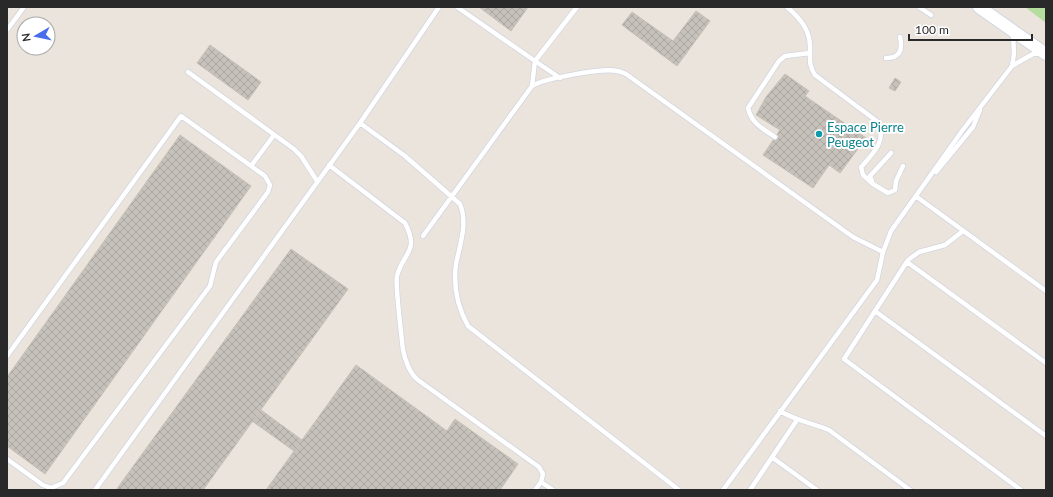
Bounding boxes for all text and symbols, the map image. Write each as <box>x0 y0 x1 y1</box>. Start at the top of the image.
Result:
north arrow <box>16 16 56 56</box>
scale bar <box>909 16 1032 42</box>
text: 100 m <box>915 22 949 37</box>
text: N <box>19 32 33 43</box>
place label: Espace Pierre Peugeot <box>827 119 904 150</box>
marker: Espace Pierre Peugeot <box>814 129 824 139</box>

